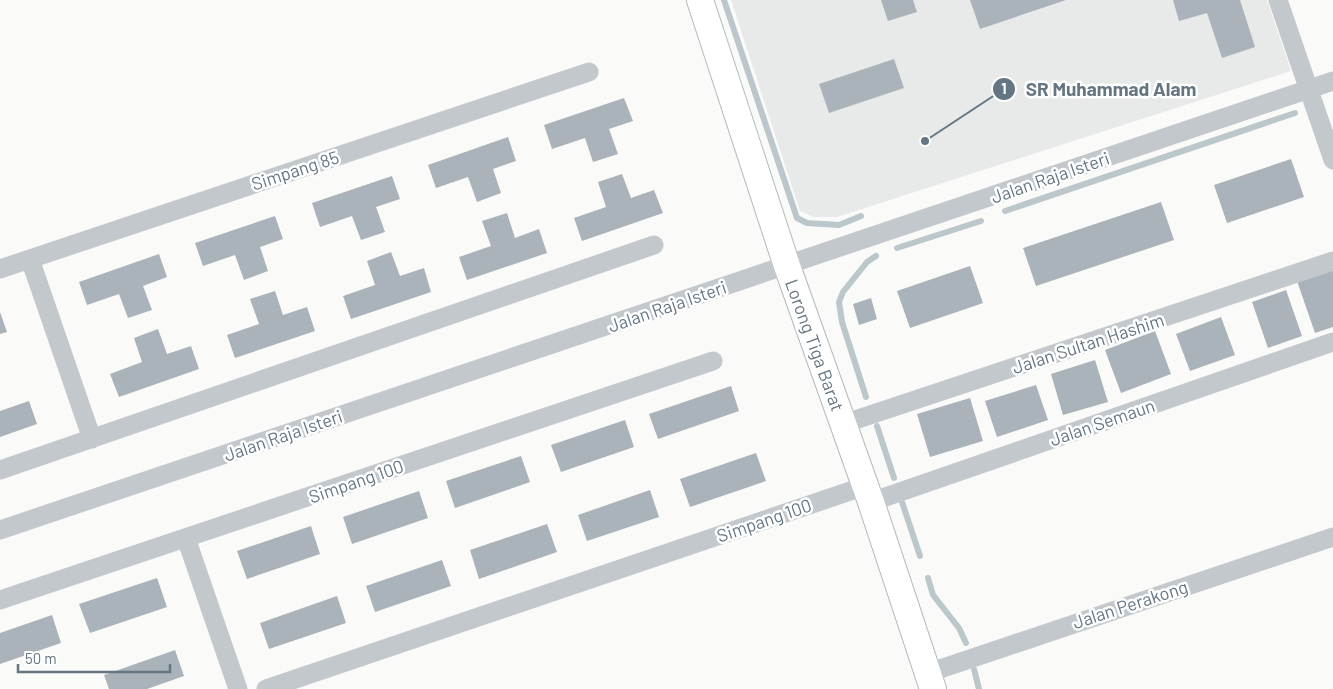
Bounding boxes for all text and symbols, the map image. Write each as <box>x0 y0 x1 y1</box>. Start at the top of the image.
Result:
callout: SR Muhammad Alam <box>991 72 1207 106</box>
text: SR Muhammad Alam <box>1026 77 1196 100</box>
text: 1 <box>1001 79 1007 97</box>
street label: Simpang 85 <box>248 146 342 194</box>
street label: Jalan Raja Isteri <box>988 146 1112 208</box>
street label: Jalan Raja Isteri <box>605 275 729 337</box>
street label: Lorong Tiga Barat <box>781 276 849 414</box>
street label: Jalan Sultan Hashim <box>1009 308 1167 378</box>
street label: Jalan Semaun <box>1047 394 1157 450</box>
street label: Jalan Raja Isteri <box>221 404 345 466</box>
street label: Simpang 100 <box>306 455 406 507</box>
street label: Simpang 100 <box>714 494 814 546</box>
street label: Jalan Perakong <box>1070 575 1190 633</box>
scale bar <box>18 642 170 674</box>
text: 50 m <box>25 649 57 667</box>

